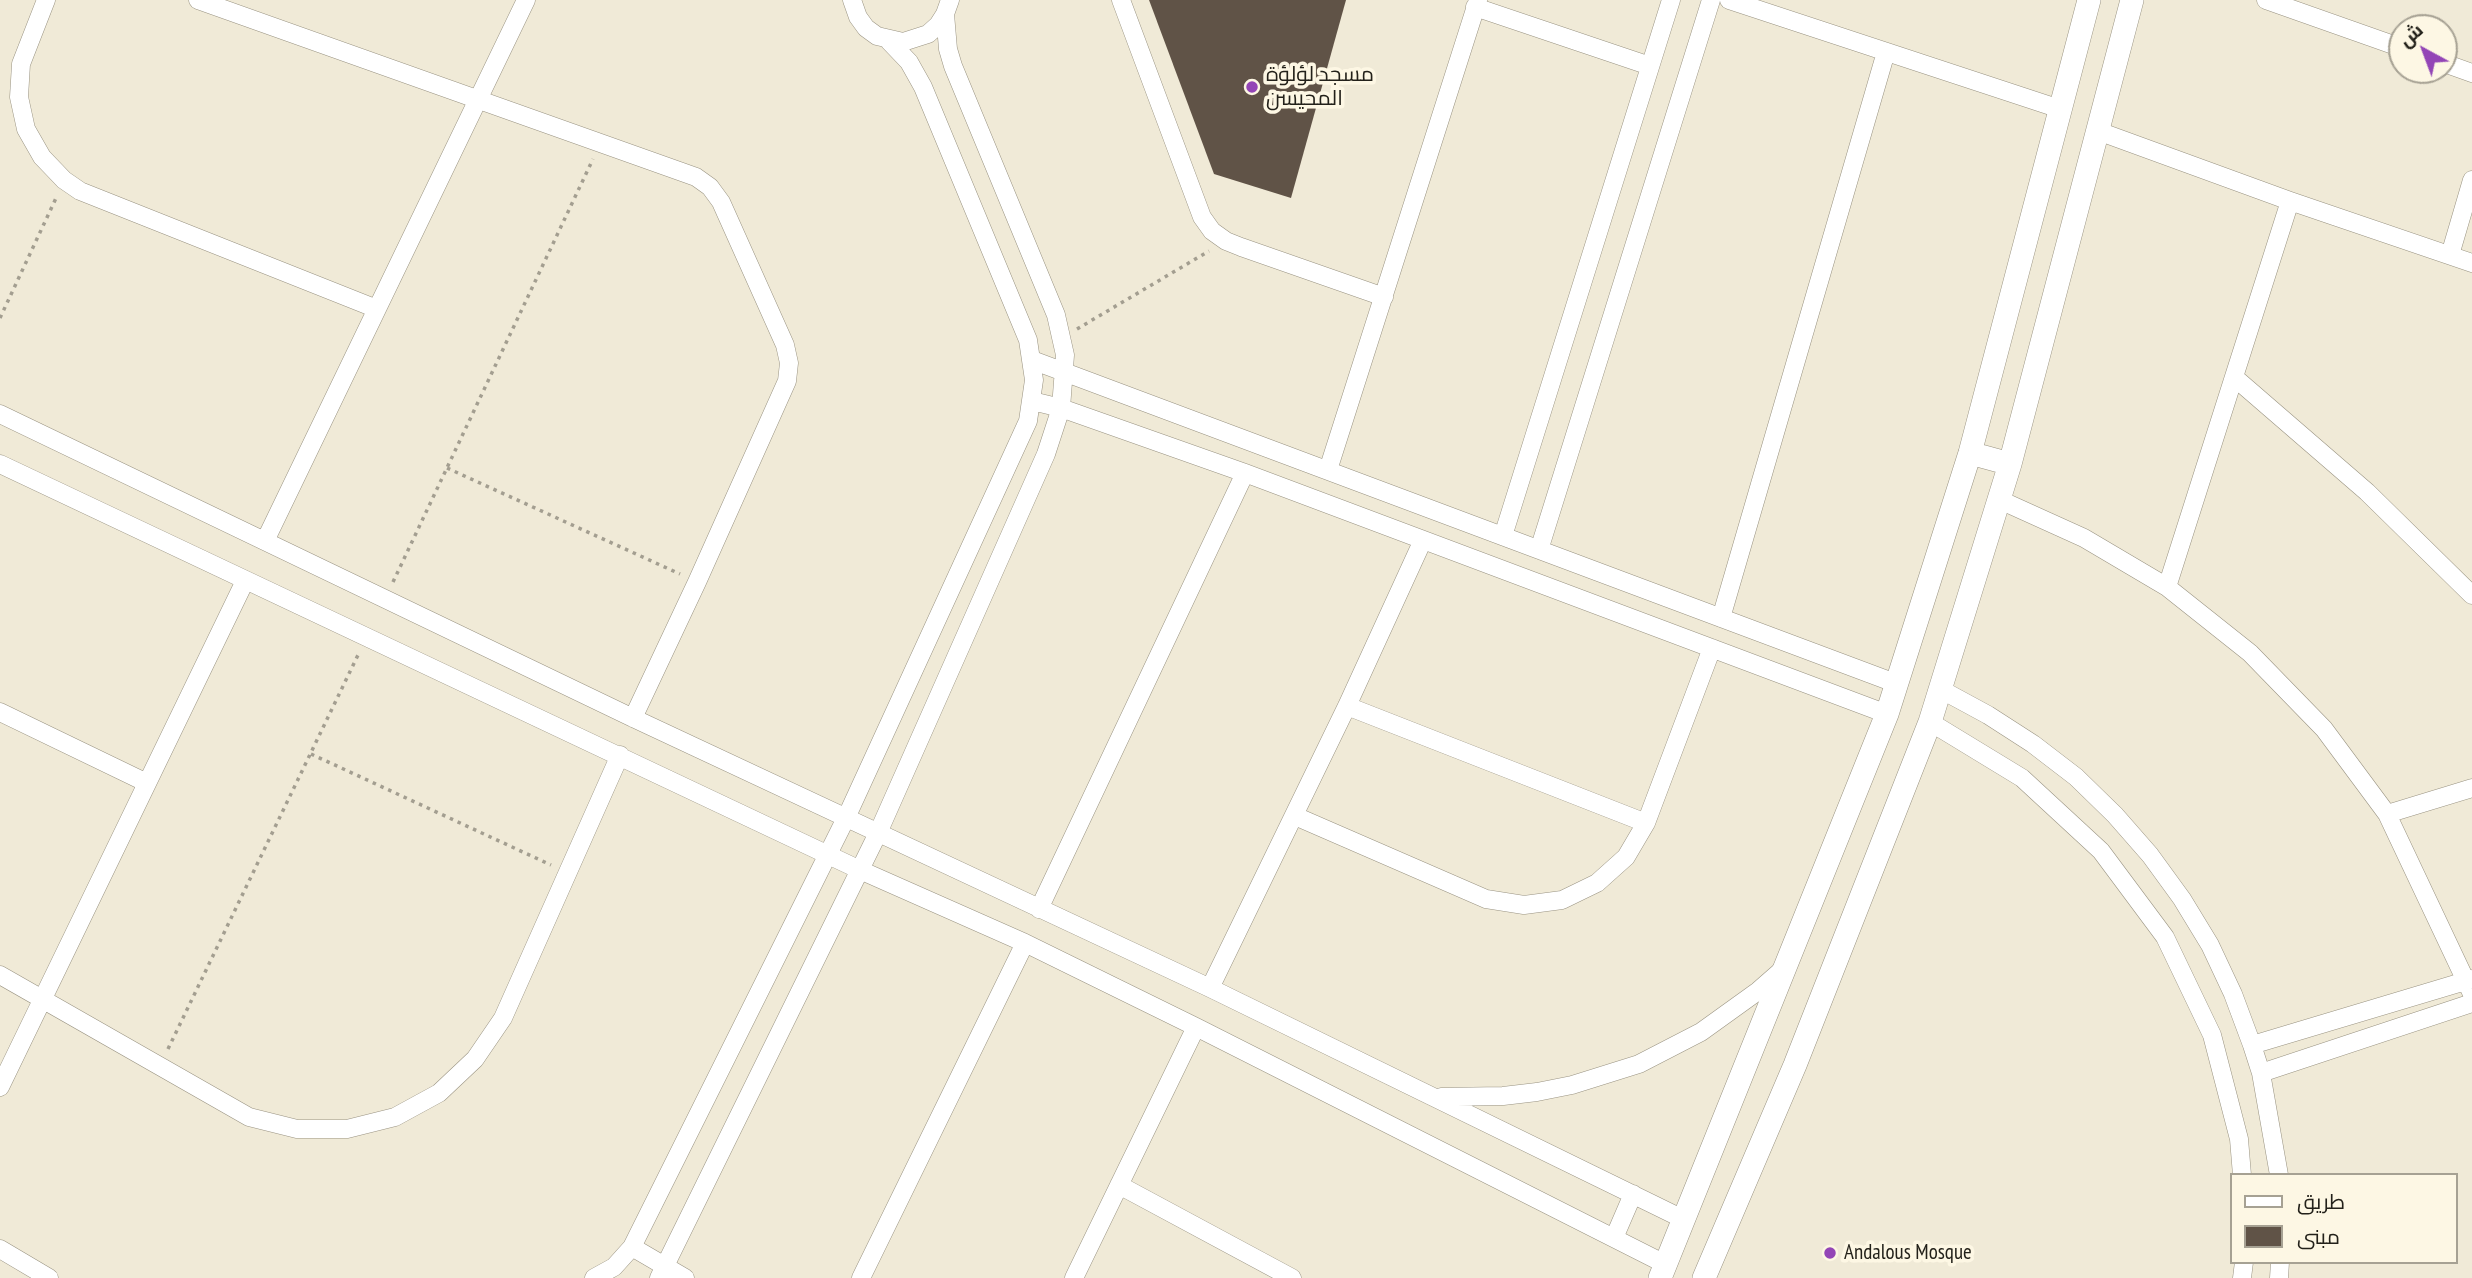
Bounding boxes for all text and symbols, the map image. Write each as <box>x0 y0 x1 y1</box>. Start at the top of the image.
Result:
north arrow <box>2388 14 2458 84</box>
text: ش <box>2393 18 2428 52</box>
place label: مسجد لؤلؤة المحيسن <box>1266 62 1374 112</box>
marker: مسجد لؤلؤة المحيسن <box>1244 79 1260 95</box>
legend <box>2230 1173 2458 1264</box>
text: طريق <box>2297 1188 2345 1215</box>
text: مبنى <box>2297 1223 2340 1250</box>
place label: Andalous Mosque <box>1844 1240 1972 1266</box>
marker: Andalous Mosque <box>1822 1245 1838 1261</box>

